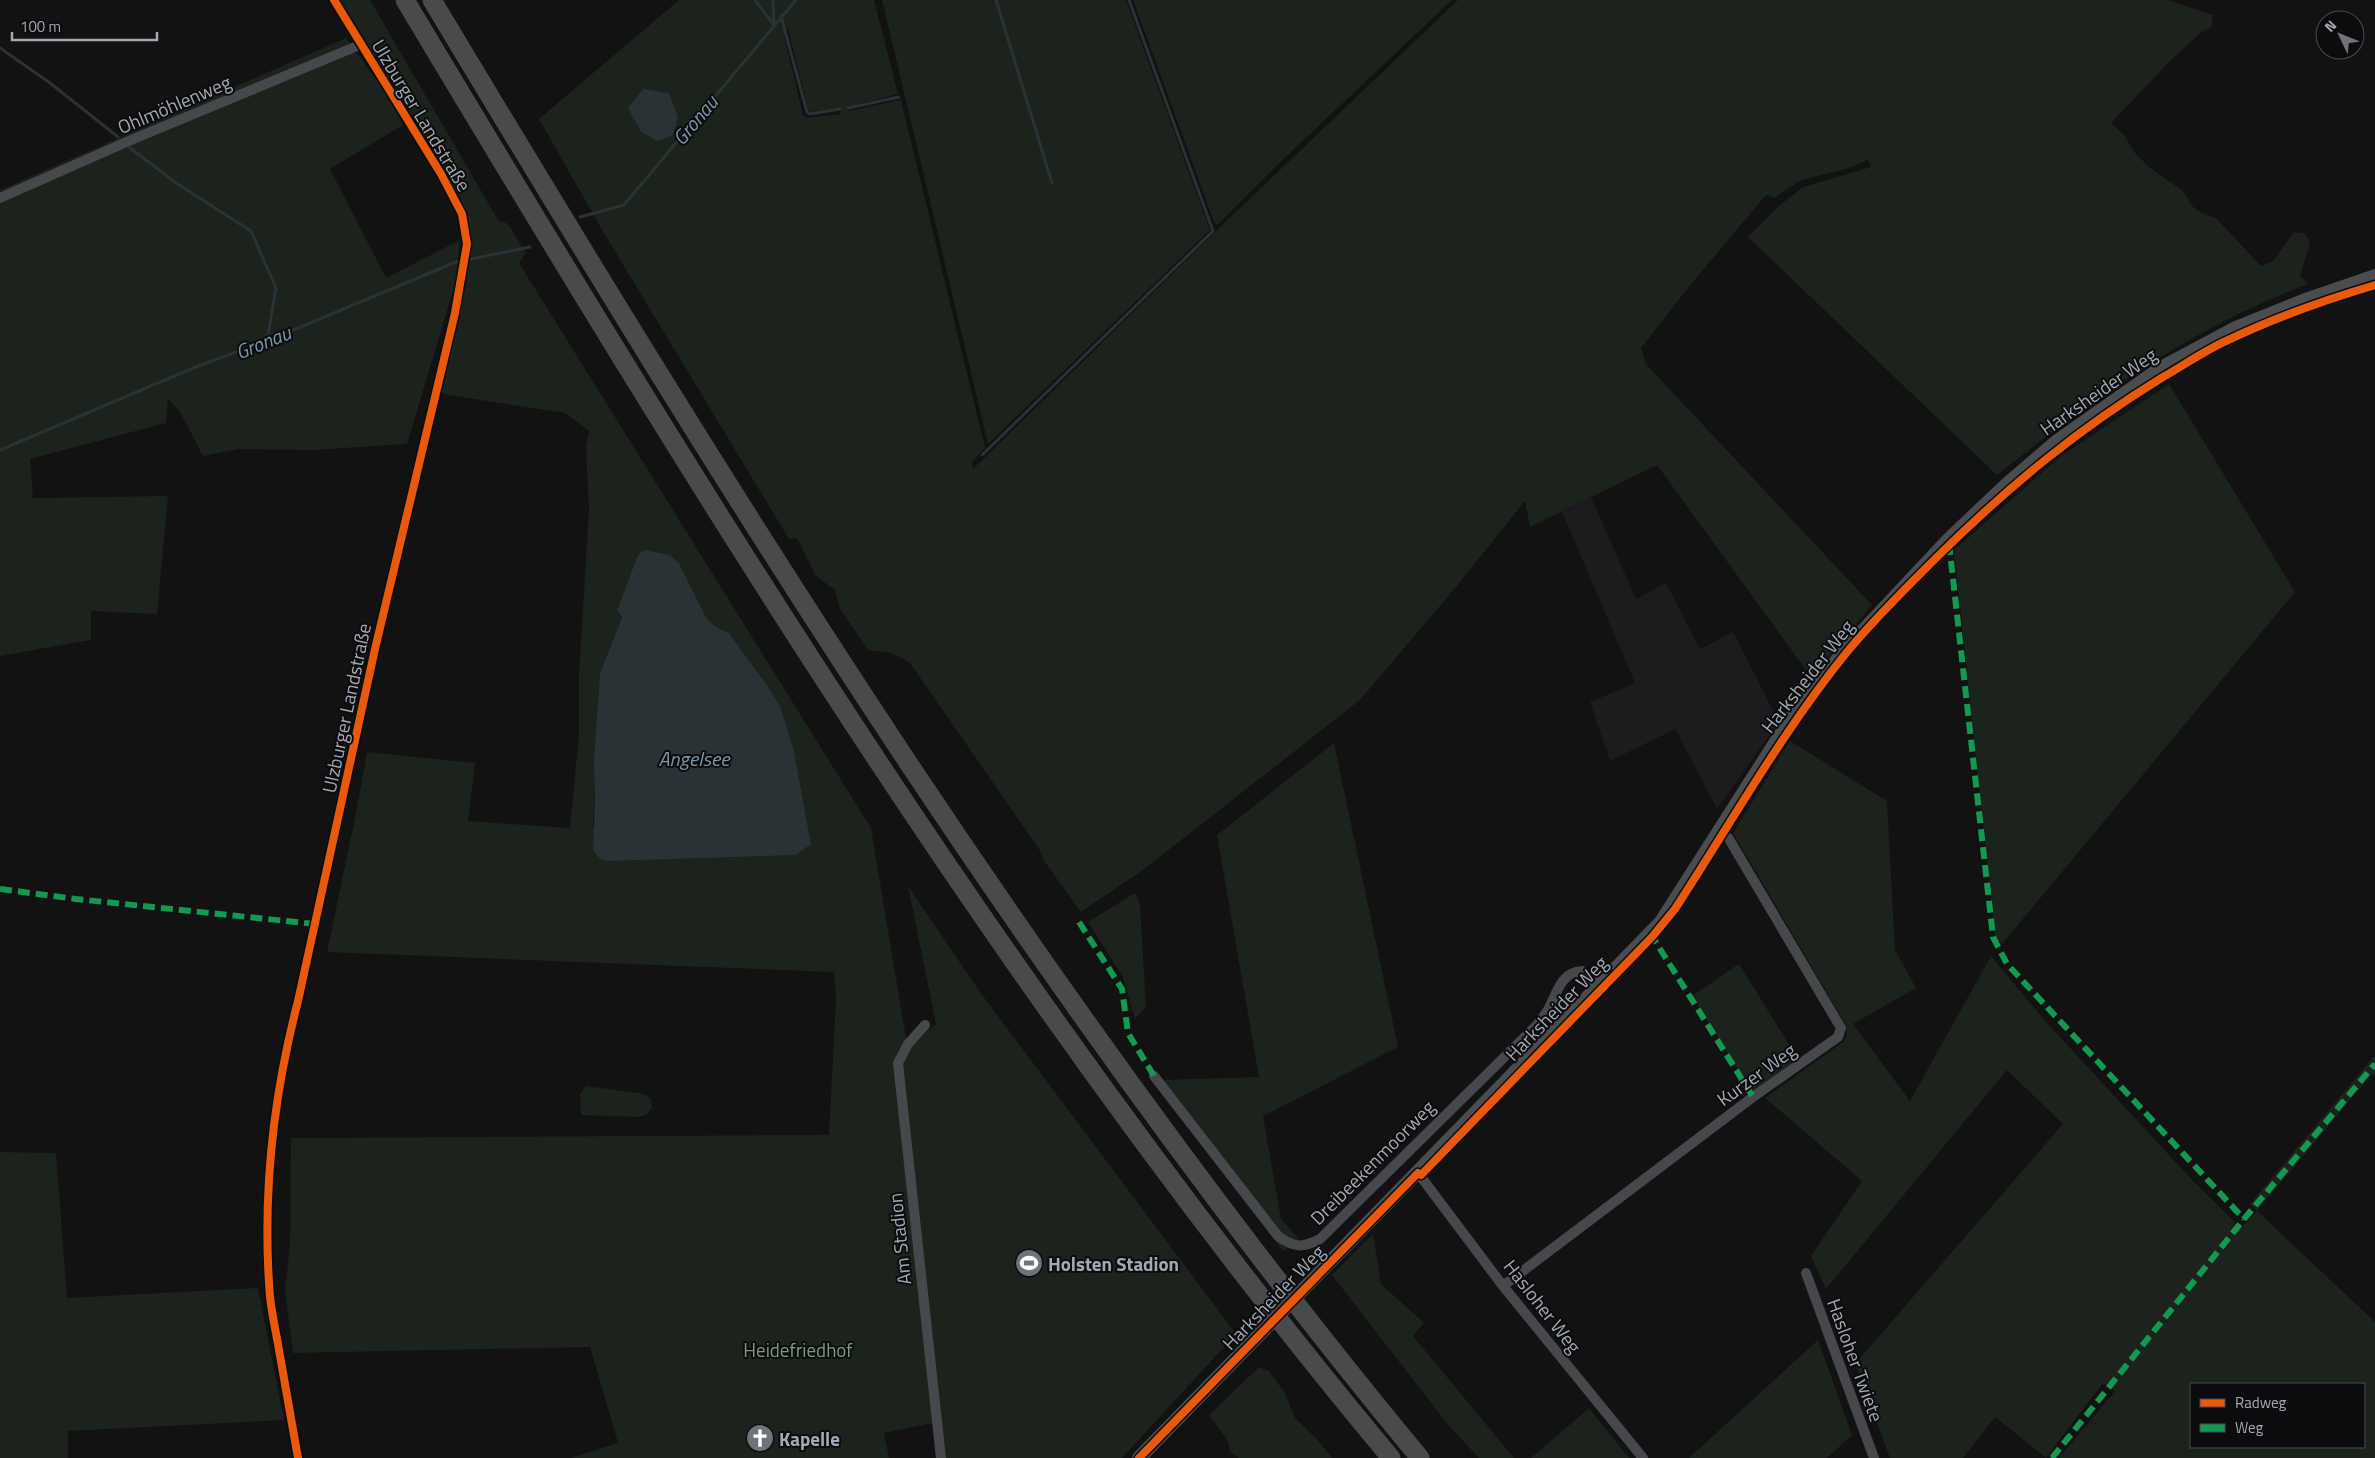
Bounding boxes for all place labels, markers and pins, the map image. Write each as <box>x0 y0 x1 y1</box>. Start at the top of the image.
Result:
sports icon: Holsten Stadion <box>1014 1248 1044 1278</box>
place label: Holsten Stadion <box>1048 1249 1179 1278</box>
church icon: Kapelle <box>745 1423 775 1453</box>
place label: Kapelle <box>779 1424 840 1453</box>

